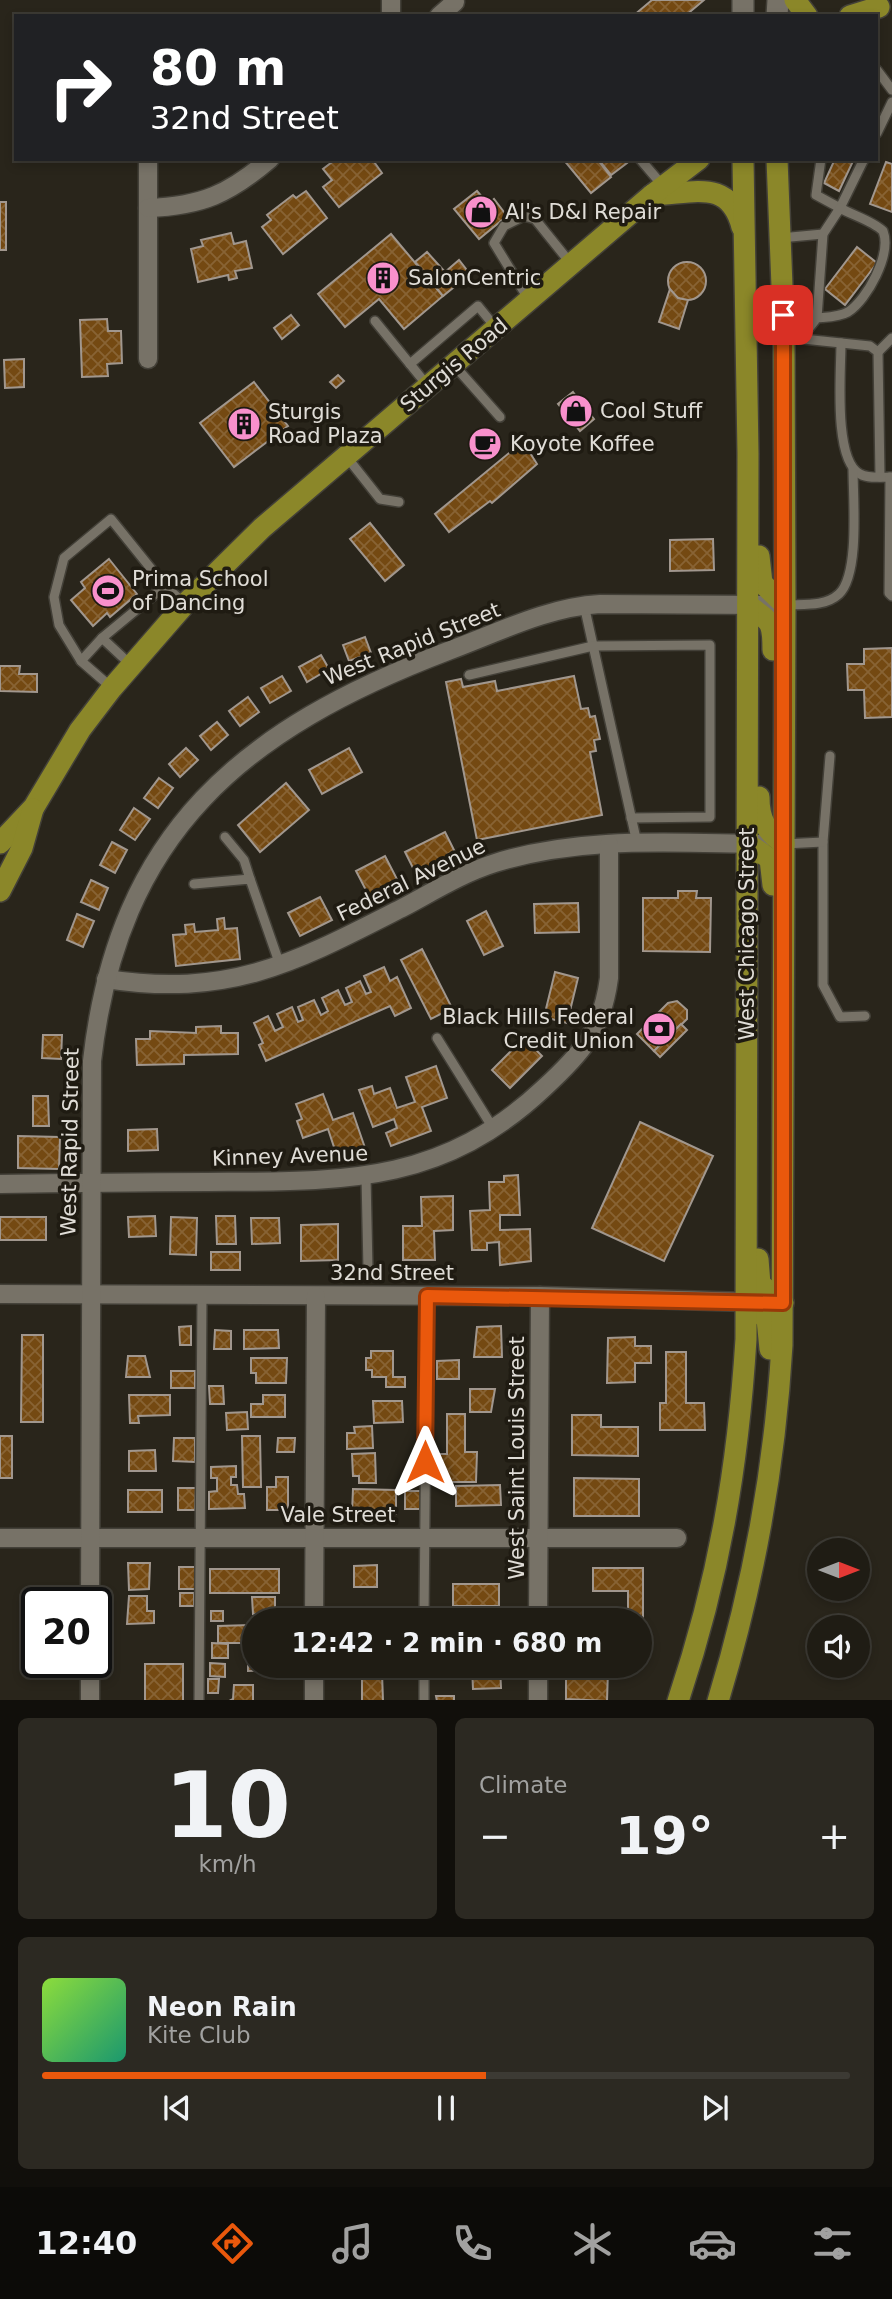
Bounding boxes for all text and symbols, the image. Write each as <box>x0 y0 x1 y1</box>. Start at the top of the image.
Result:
text: 80 m <box>150 40 286 97</box>
icon: right <box>35 42 126 133</box>
text: 32nd Street <box>150 99 339 137</box>
shop icon: Al's D&I Repair <box>462 193 500 231</box>
place label: Al's D&I Repair <box>505 200 662 224</box>
building icon: SalonCentric <box>364 259 402 297</box>
place label: SalonCentric <box>408 266 541 290</box>
pin <box>753 285 813 345</box>
icon: arrive <box>764 296 802 334</box>
street label: Sturgis Road <box>395 313 513 417</box>
shop icon: Cool Stuff <box>557 392 595 430</box>
place label: Cool Stuff <box>600 399 703 423</box>
place label: Sturgis Road Plaza <box>268 400 383 448</box>
building icon: Sturgis Road Plaza <box>225 405 263 443</box>
cafe icon: Koyote Koffee <box>466 425 504 463</box>
place label: Koyote Koffee <box>510 432 655 456</box>
place label: Prima School of Dancing <box>132 567 268 615</box>
sports icon: Prima School of Dancing <box>89 572 127 610</box>
street label: West Rapid Street <box>320 598 504 690</box>
street label: West Chicago Street <box>735 827 759 1041</box>
street label: Federal Avenue <box>333 834 489 926</box>
place label: Black Hills Federal Credit Union <box>442 1005 634 1053</box>
bank icon: Black Hills Federal Credit Union <box>640 1010 678 1048</box>
street label: West Rapid Street <box>56 1048 84 1236</box>
street label: Kinney Avenue <box>211 1141 369 1171</box>
street label: 32nd Street <box>330 1261 454 1285</box>
street label: West Saint Louis Street <box>505 1336 529 1580</box>
position arrow <box>388 1425 462 1499</box>
street label: Vale Street <box>281 1503 395 1527</box>
north arrow <box>807 1538 870 1601</box>
map controls <box>807 1538 870 1678</box>
speed limit sign: 20 <box>21 1587 112 1678</box>
button: sound <box>807 1615 870 1678</box>
text: 12:42 · 2 min · 680 m <box>292 1628 602 1658</box>
text: 10 <box>164 1753 291 1858</box>
text: Climate <box>479 1772 568 1798</box>
text: 19° <box>615 1806 714 1866</box>
text: − <box>479 1814 511 1858</box>
text: + <box>818 1814 850 1858</box>
text: km/h <box>198 1851 257 1877</box>
text: Neon Rain <box>147 1992 297 2022</box>
text: Kite Club <box>147 2022 251 2048</box>
icon: previous <box>158 2089 196 2127</box>
icon: pause <box>427 2089 465 2127</box>
icon: next <box>696 2089 734 2127</box>
icon: directions <box>208 2219 257 2268</box>
icon: music <box>328 2219 377 2268</box>
icon: phone <box>448 2219 497 2268</box>
icon: climate <box>568 2219 617 2268</box>
icon: car <box>688 2219 737 2268</box>
icon: filters <box>808 2219 857 2268</box>
text: 12:40 <box>35 2224 137 2262</box>

